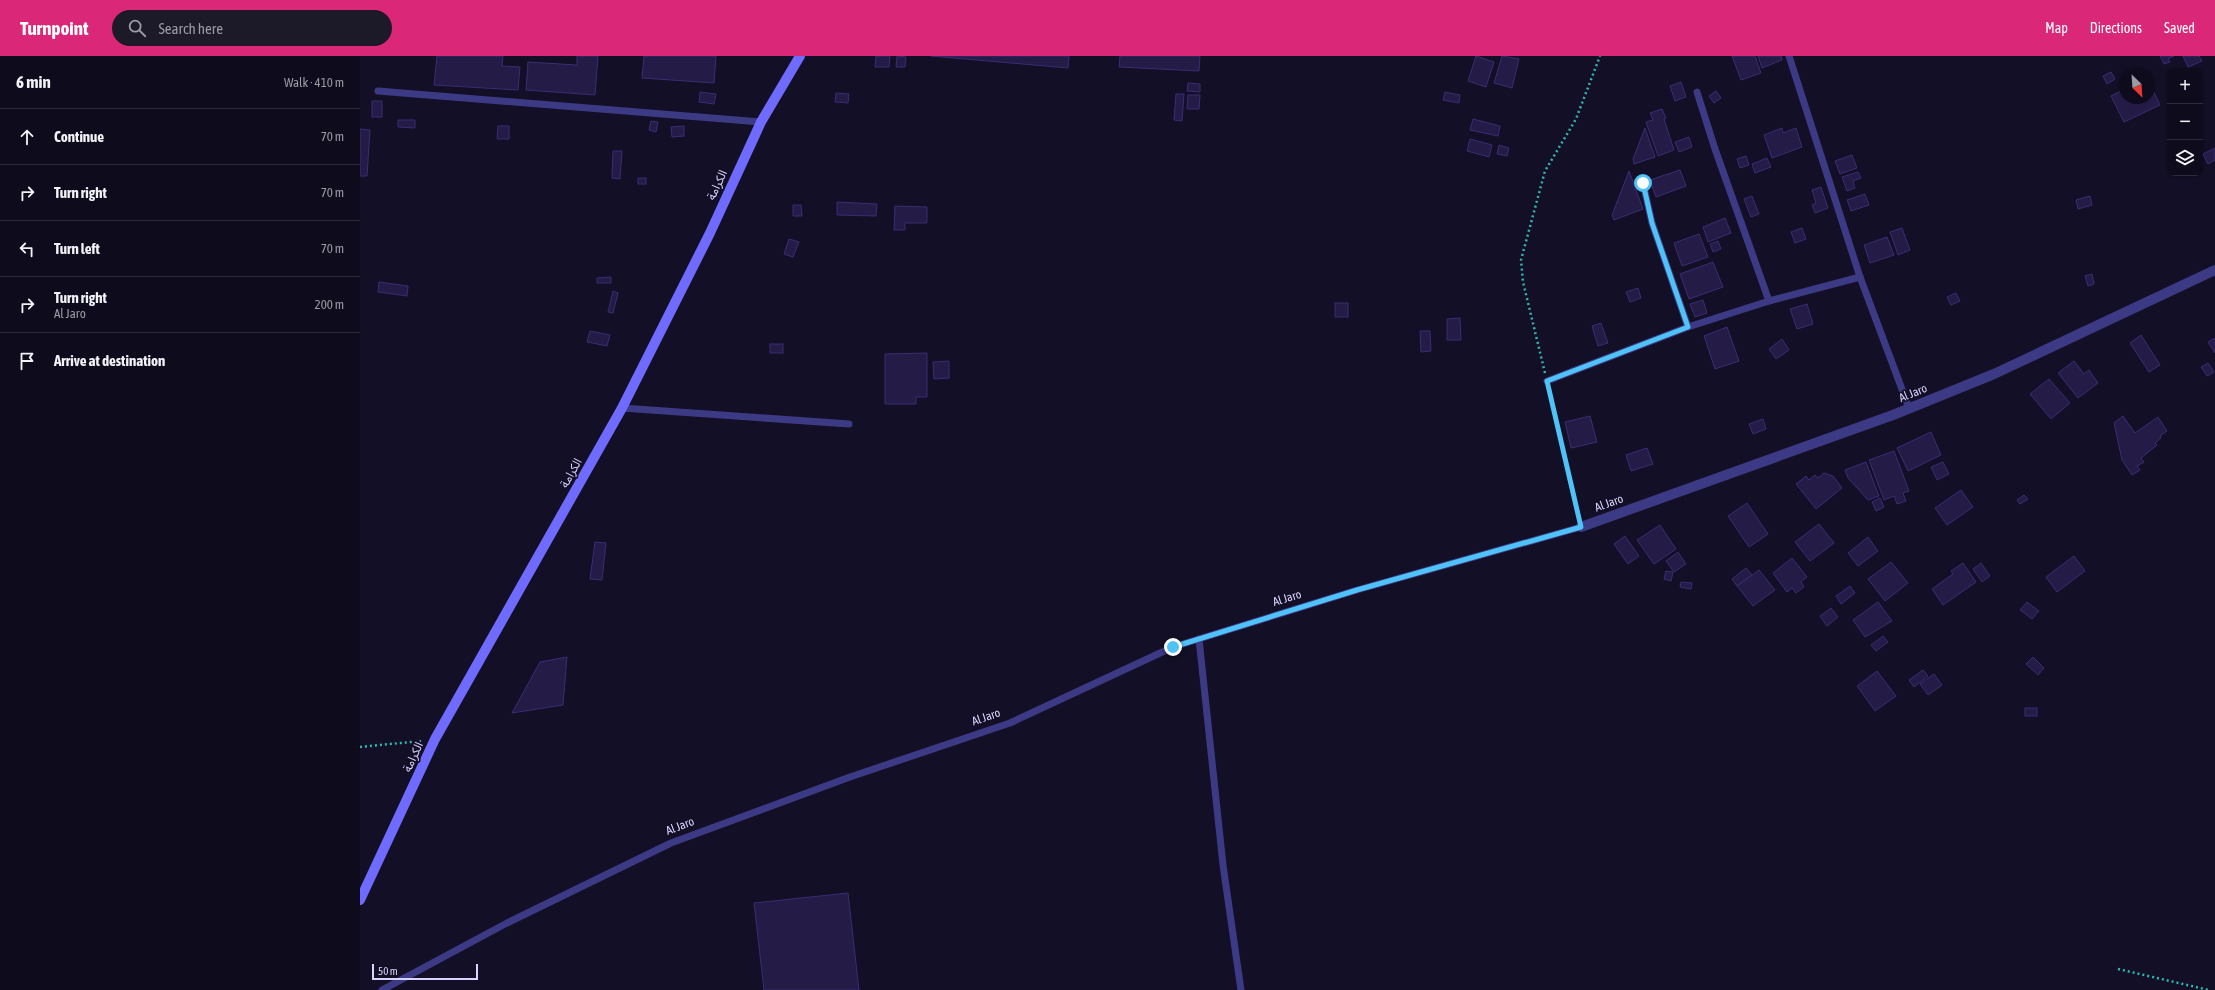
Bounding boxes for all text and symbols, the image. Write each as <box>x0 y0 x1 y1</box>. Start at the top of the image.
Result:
search box <box>112 10 392 46</box>
text: Turnpoint <box>20 17 88 39</box>
icon: search <box>126 17 148 39</box>
text: Search here <box>158 20 223 37</box>
text: Map <box>2045 20 2068 36</box>
text: Directions <box>2090 20 2142 36</box>
text: Saved <box>2164 20 2195 36</box>
north arrow <box>2119 68 2155 104</box>
map controls <box>2167 68 2203 176</box>
button: + <box>2167 68 2203 104</box>
text: 6 min <box>16 72 51 92</box>
text: Walk · 410 m <box>284 75 344 90</box>
button: − <box>2167 104 2203 140</box>
icon: ahead <box>16 126 38 148</box>
text: Continue <box>54 128 104 145</box>
text: 70 m <box>321 129 344 144</box>
button: layers <box>2167 140 2203 176</box>
street label: الكرامة <box>704 168 730 202</box>
route start <box>1634 174 1652 192</box>
icon: right <box>16 182 38 204</box>
text: Turn right <box>54 184 107 201</box>
text: 70 m <box>321 185 344 200</box>
icon: left <box>16 238 38 260</box>
text: Turn left <box>54 240 100 257</box>
text: 70 m <box>321 241 344 256</box>
text: Turn right <box>54 289 107 306</box>
icon: right <box>16 294 38 316</box>
text: 200 m <box>315 297 344 312</box>
text: Al Jaro <box>54 306 86 321</box>
icon: arrive <box>16 350 38 372</box>
text: Arrive at destination <box>54 352 165 369</box>
street label: Al Jaro <box>1897 381 1930 405</box>
street label: الكرامة <box>557 456 585 490</box>
street label: Al Jaro <box>1593 491 1625 515</box>
street label: Al Jaro <box>1271 587 1303 609</box>
route end <box>1164 638 1182 656</box>
street label: Al Jaro <box>970 705 1002 728</box>
street label: الكرامة <box>400 740 426 774</box>
street label: Al Jaro <box>664 814 697 838</box>
scale bar <box>372 962 478 981</box>
text: 50 m <box>378 965 398 977</box>

